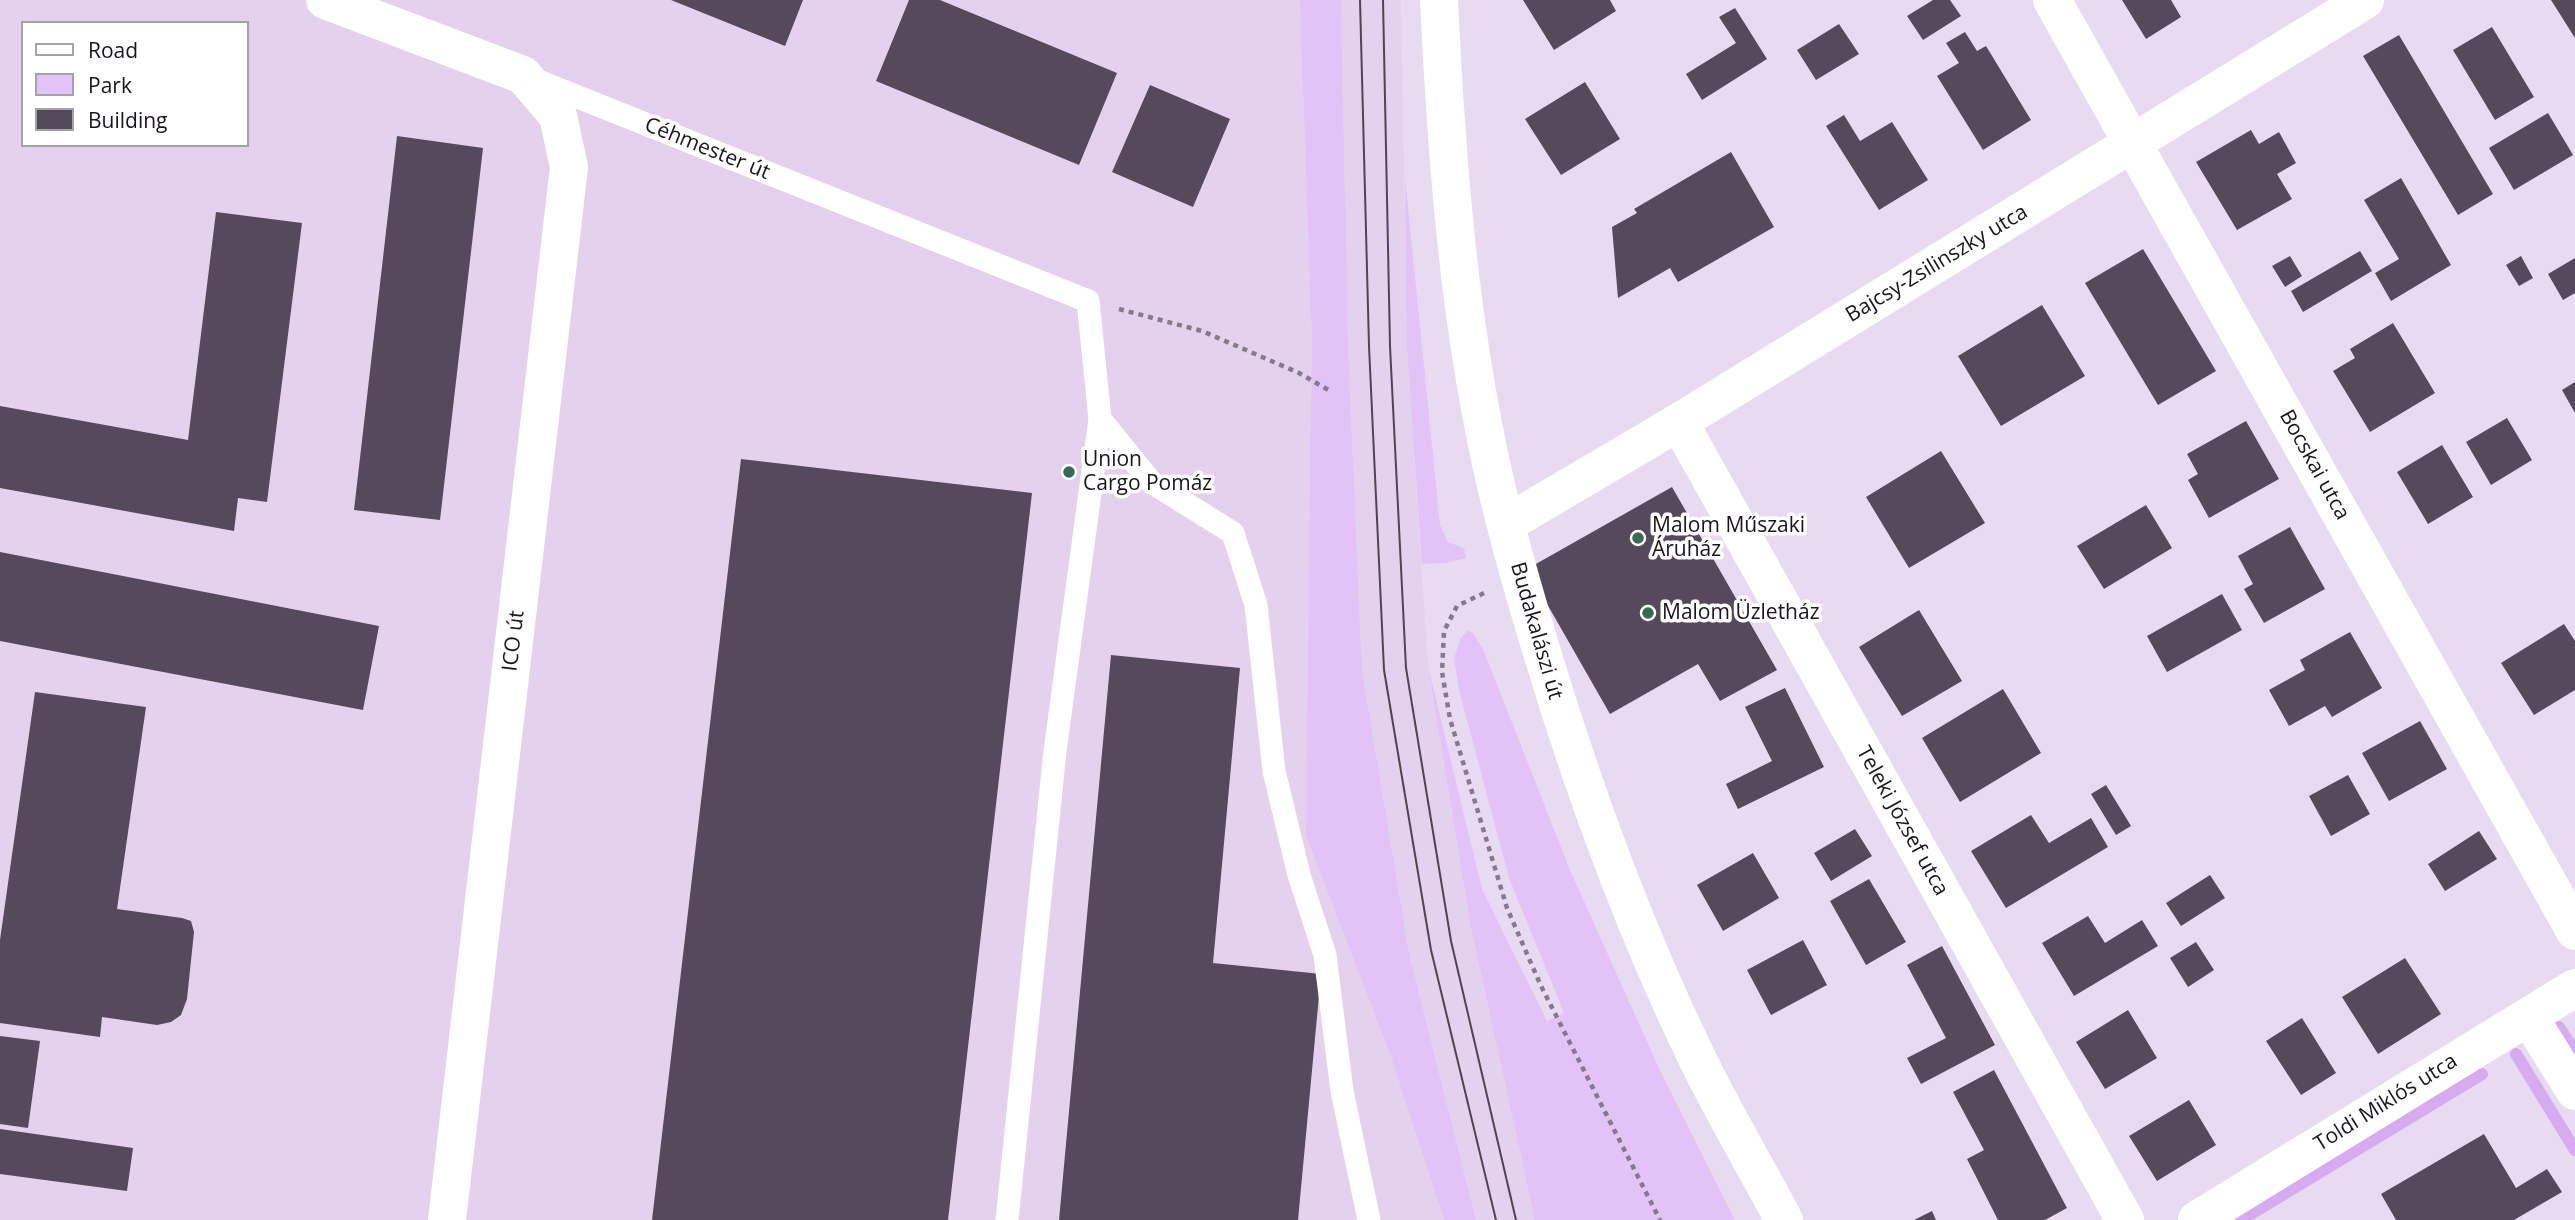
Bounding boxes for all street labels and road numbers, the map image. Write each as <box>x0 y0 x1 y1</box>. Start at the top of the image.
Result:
street label: Céhmester út <box>641 112 773 186</box>
street label: Bajcsy-Zsilinszky utca <box>1842 200 2032 328</box>
street label: Bocskai utca <box>2273 406 2355 524</box>
street label: Budakalászi út <box>1504 559 1568 703</box>
street label: ICO út <box>498 609 530 673</box>
street label: Teleki József utca <box>1851 742 1953 900</box>
street label: Toldi Miklós utca <box>2310 1049 2462 1157</box>

